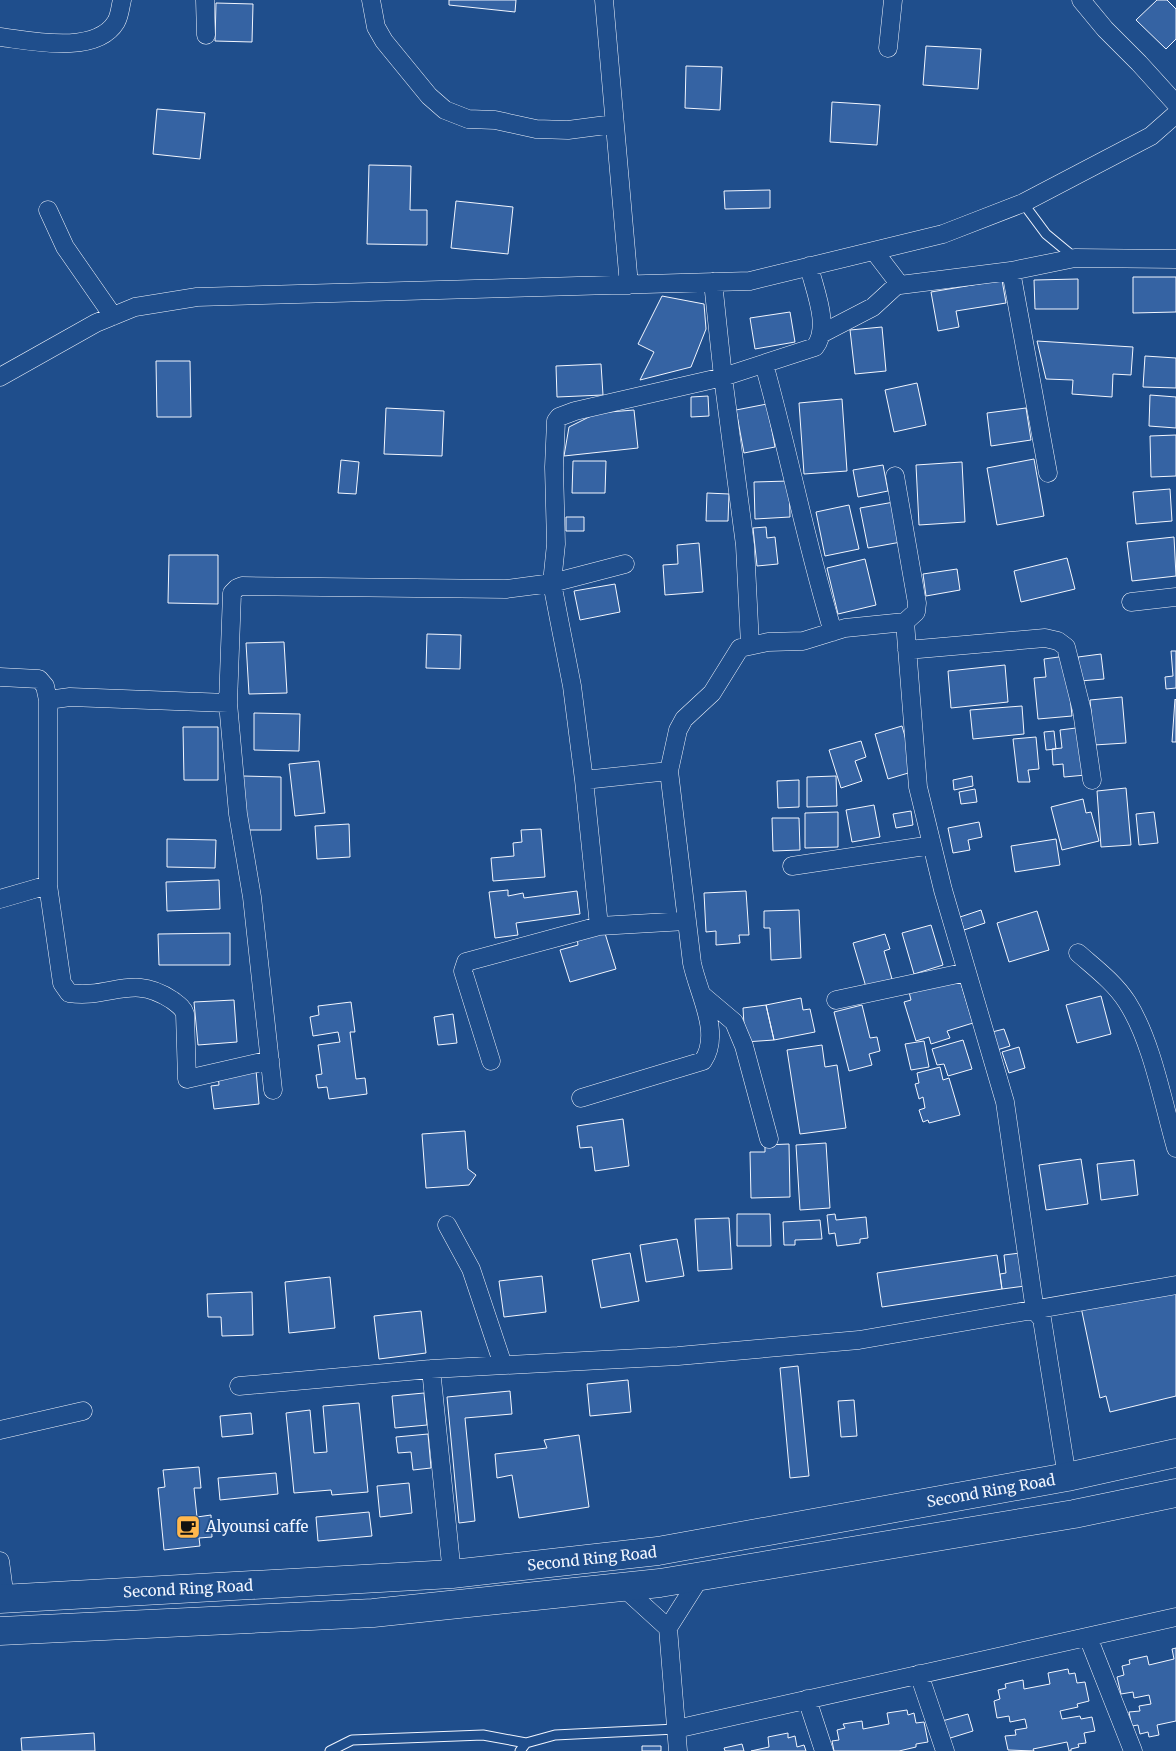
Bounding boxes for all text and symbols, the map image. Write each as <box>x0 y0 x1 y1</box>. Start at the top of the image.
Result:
street label: Second Ring Road <box>925 1470 1057 1511</box>
cafe icon: Alyounsi caffe <box>175 1514 201 1540</box>
place label: Alyounsi caffe <box>205 1517 308 1536</box>
street label: Second Ring Road <box>526 1542 658 1575</box>
street label: Second Ring Road <box>123 1576 253 1601</box>

